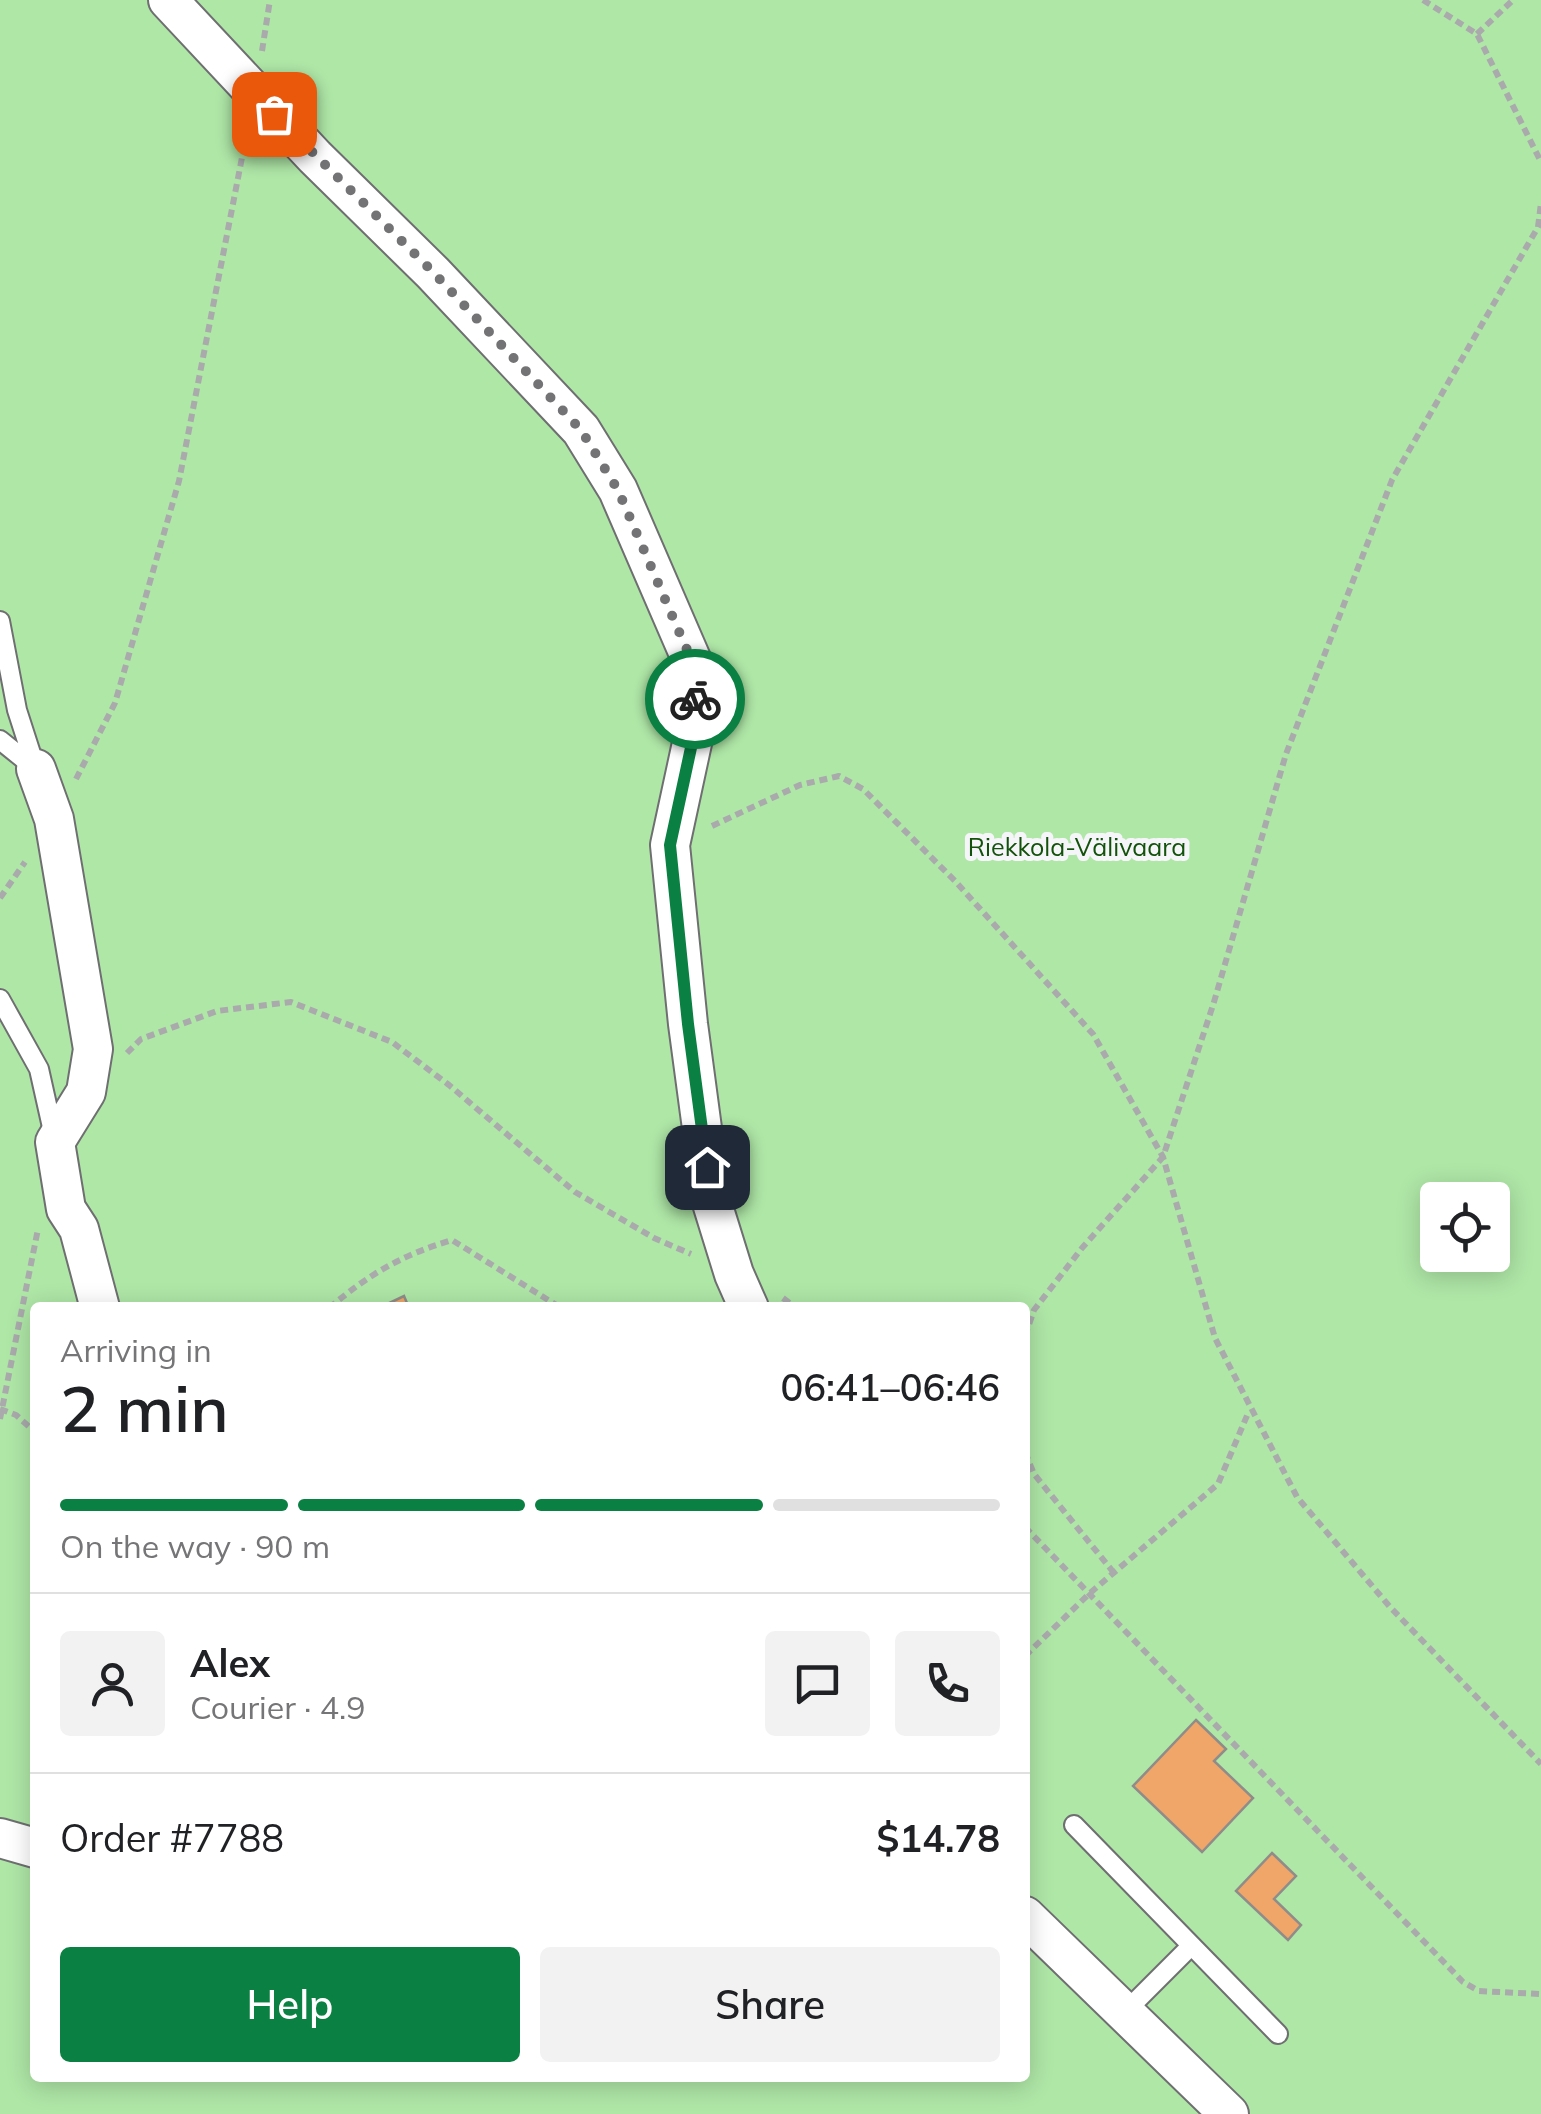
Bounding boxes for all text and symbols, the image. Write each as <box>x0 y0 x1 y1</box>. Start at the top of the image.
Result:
pin <box>232 72 317 157</box>
icon: bag <box>247 87 302 142</box>
courier <box>645 649 745 749</box>
icon: bike <box>668 672 723 727</box>
park label: Riekkola-Välivaara <box>968 831 1186 862</box>
pin <box>665 1125 750 1210</box>
icon: home <box>680 1140 735 1195</box>
map controls <box>1420 1182 1510 1272</box>
button: locate <box>1420 1182 1510 1272</box>
text: Arriving in <box>60 1330 212 1370</box>
text: 06:41–06:46 <box>780 1363 1000 1411</box>
text: 2 min <box>60 1367 229 1448</box>
text: On the way · 90 m <box>60 1526 330 1566</box>
button: person <box>60 1631 165 1736</box>
button: chat <box>765 1631 870 1736</box>
button: phone <box>895 1631 1000 1736</box>
text: Alex <box>190 1639 270 1687</box>
text: Courier · 4.9 <box>190 1687 366 1727</box>
text: Order #7788 <box>60 1814 284 1862</box>
text: $14.78 <box>877 1814 1000 1862</box>
button: Help <box>60 1947 520 2062</box>
button: Share <box>540 1947 1000 2062</box>

